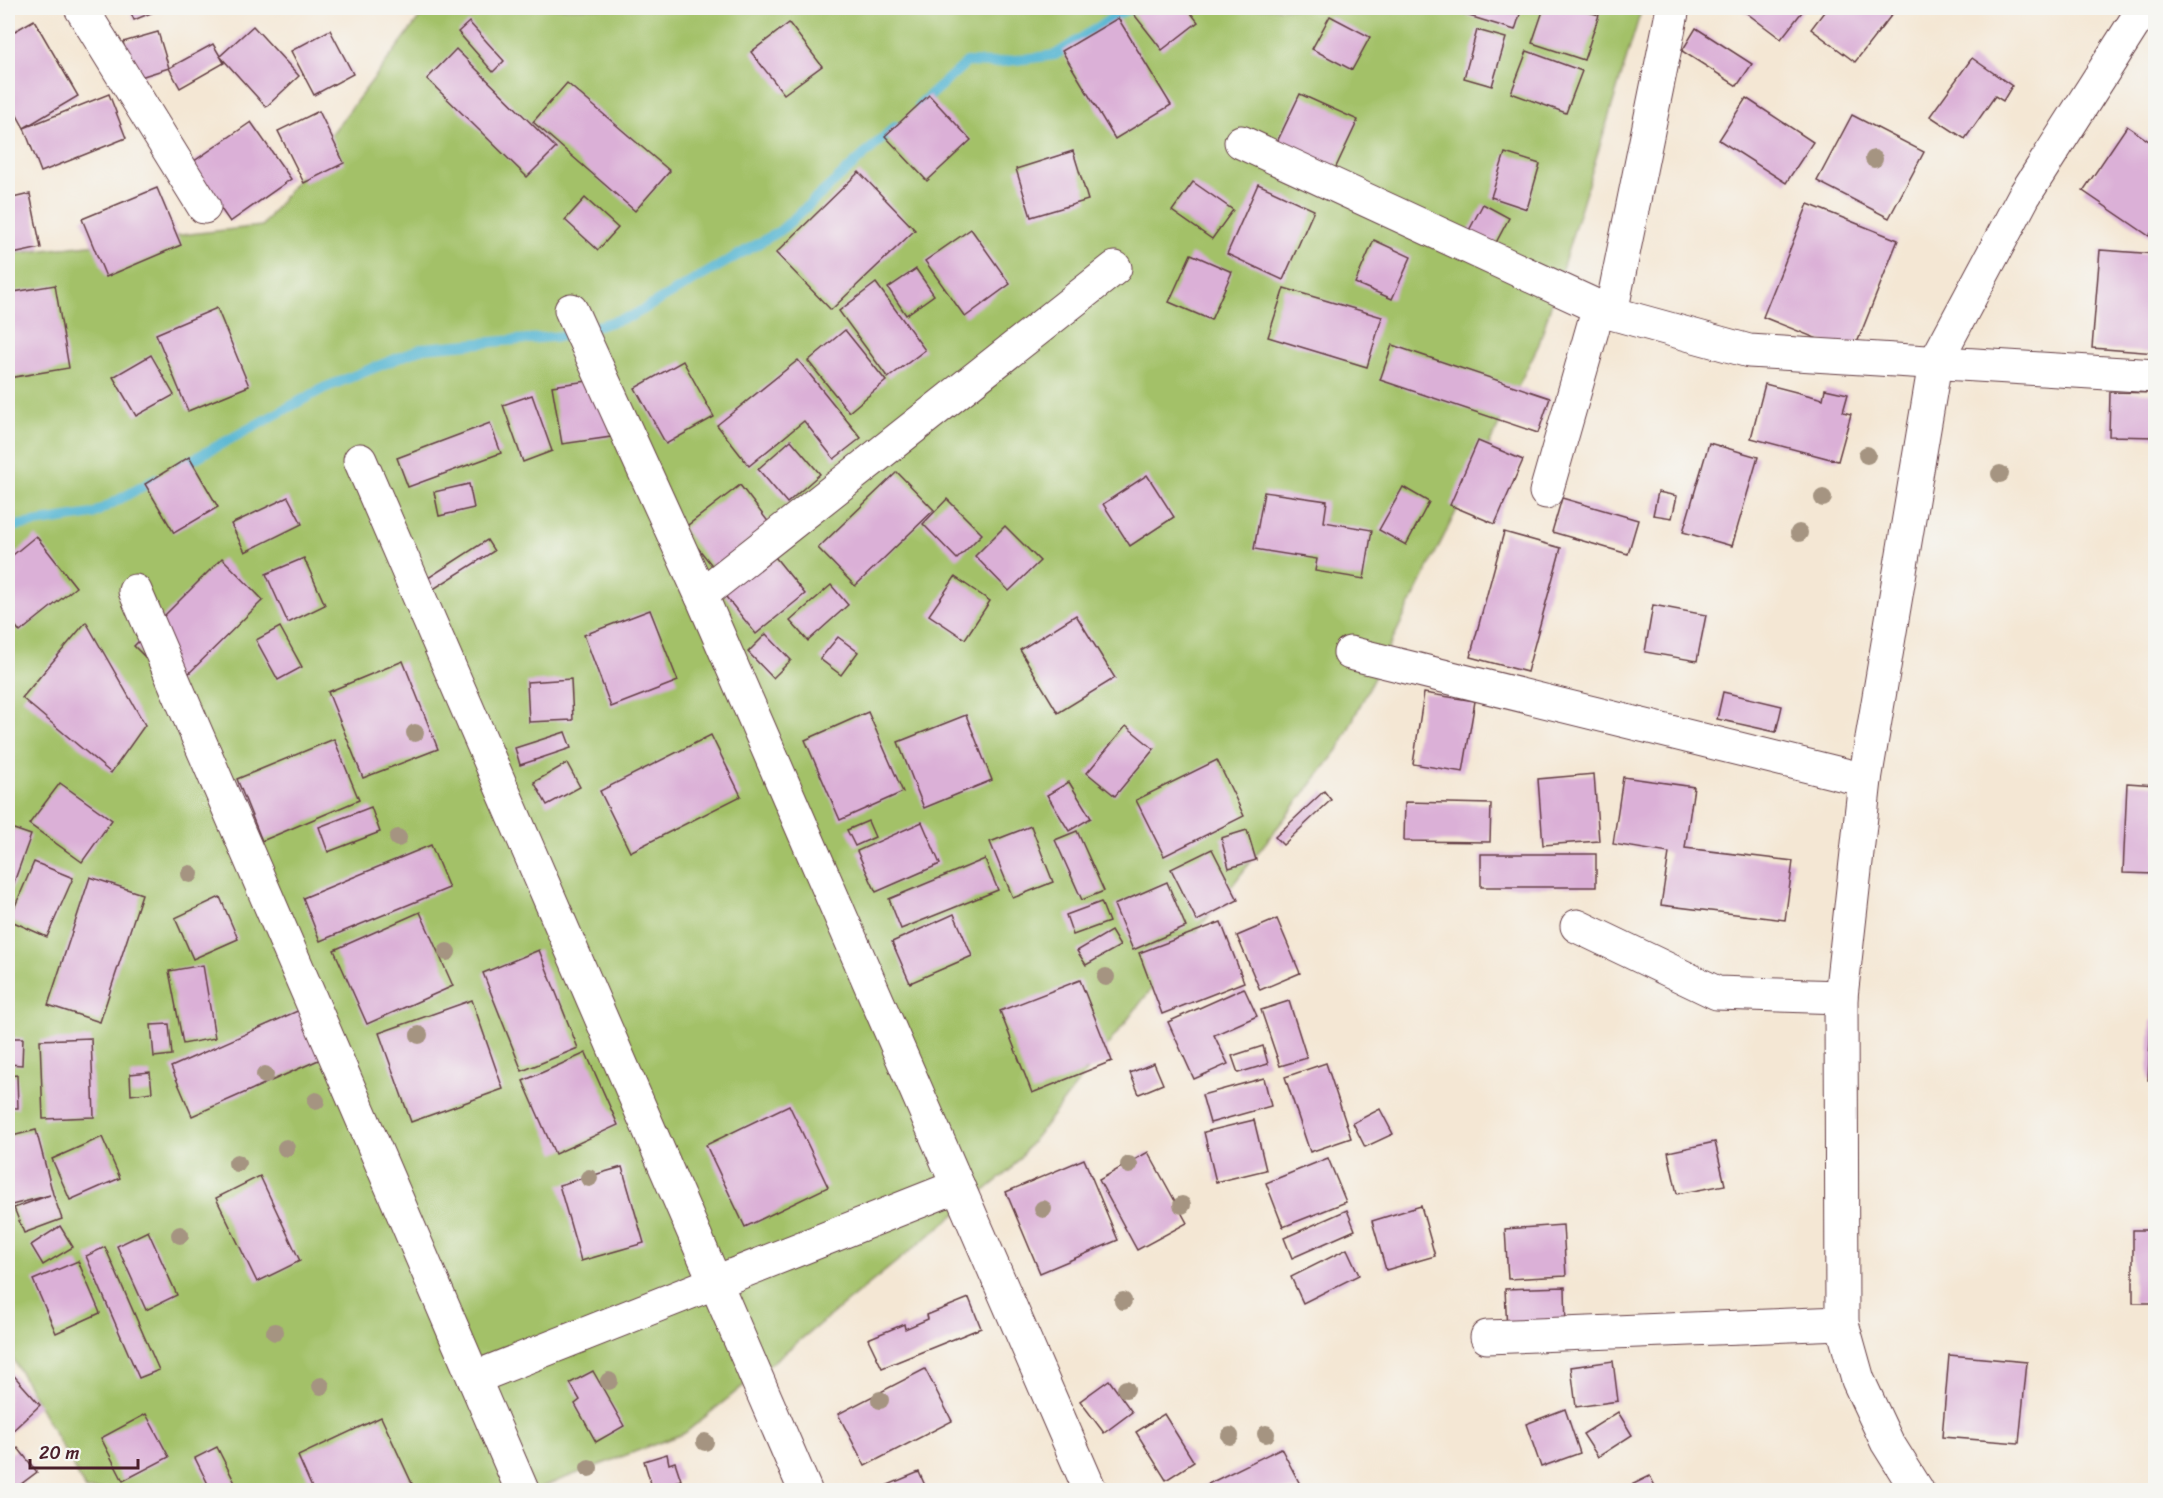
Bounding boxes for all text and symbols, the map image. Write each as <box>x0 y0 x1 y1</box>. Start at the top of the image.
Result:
scale bar <box>30 1432 138 1470</box>
text: 20 m <box>39 1437 79 1469</box>

